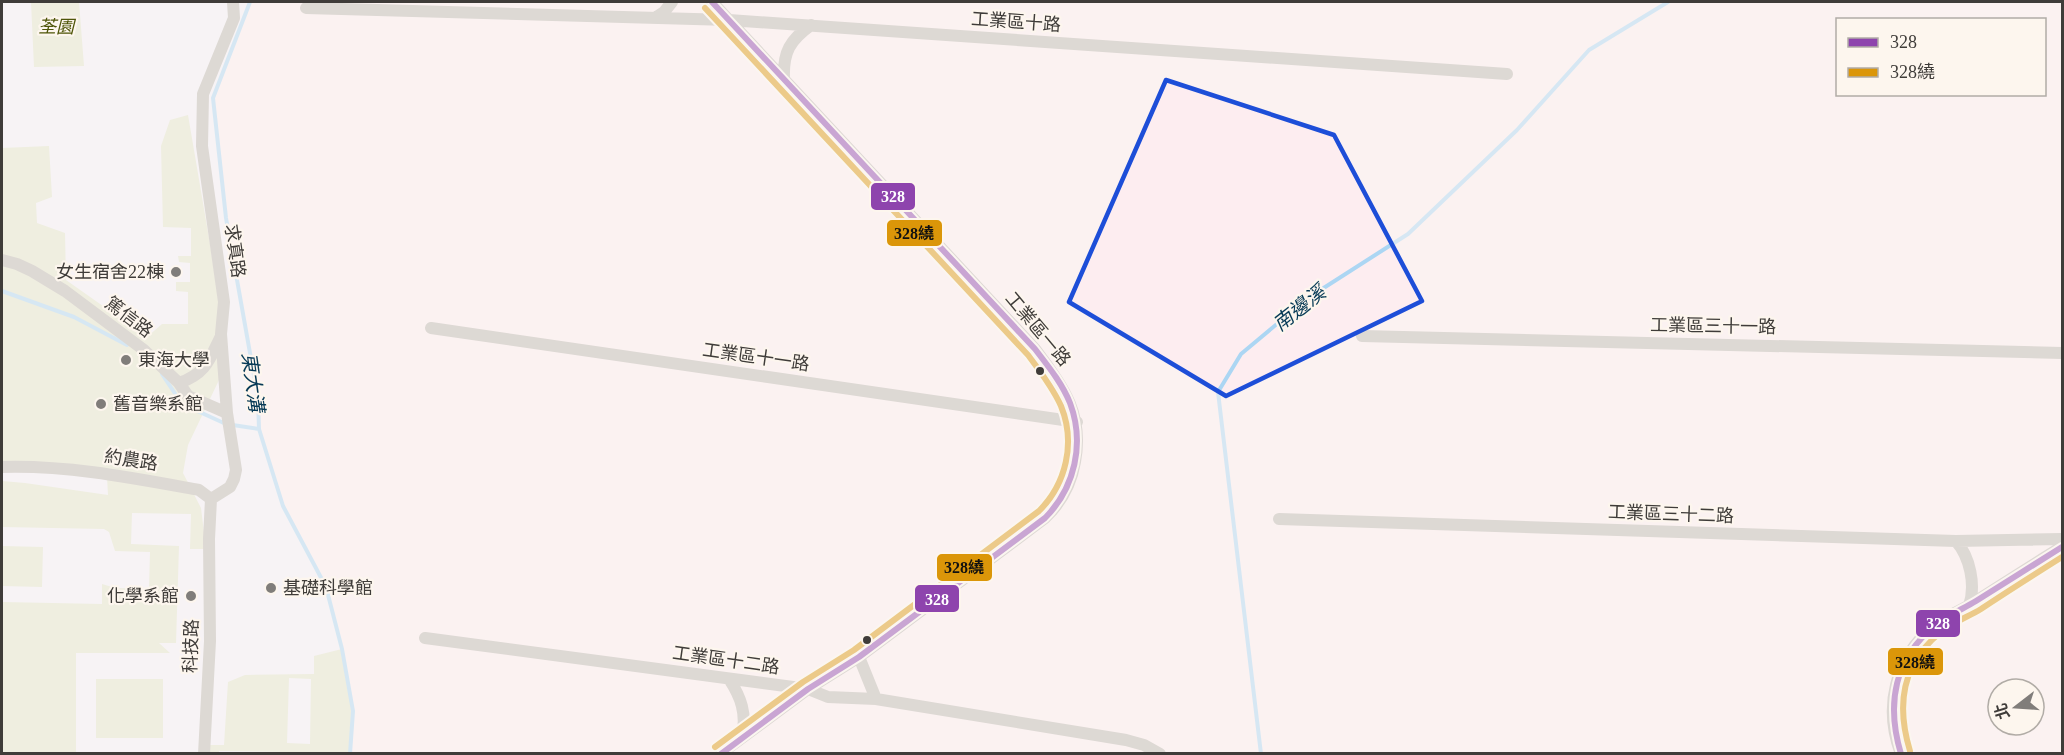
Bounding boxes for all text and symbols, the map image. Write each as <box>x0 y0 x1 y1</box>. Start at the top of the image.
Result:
street label: 工業區十路 <box>970 9 1062 35</box>
park label: 荃園 <box>38 17 77 37</box>
legend <box>1836 18 2046 96</box>
text: 328 <box>1890 32 1917 52</box>
text: 328繞 <box>1890 62 1935 82</box>
line badge: 328 <box>870 182 916 211</box>
text: 328 <box>881 188 905 205</box>
line badge: 328繞 <box>886 219 943 247</box>
street label: 求真路 <box>221 223 249 279</box>
text: 328繞 <box>894 224 934 242</box>
place label: 女生宿舍22棟 <box>56 262 164 282</box>
marker: 女生宿舍22棟 <box>169 265 183 279</box>
water label: 南邊溪 <box>1269 279 1332 335</box>
street label: 工業區一路 <box>1001 288 1075 370</box>
street label: 篤信路 <box>101 293 157 341</box>
street label: 工業區三十一路 <box>1650 315 1776 337</box>
street label: 工業區十一路 <box>701 340 811 374</box>
place label: 東海大學 <box>138 350 210 370</box>
water label: 東大溝 <box>238 351 268 416</box>
marker: 東海大學 <box>119 353 133 367</box>
unlabelled marker <box>1034 365 1046 377</box>
place label: 舊音樂系館 <box>113 394 203 414</box>
marker: 舊音樂系館 <box>94 397 108 411</box>
street label: 約農路 <box>103 446 159 474</box>
street label: 工業區三十二路 <box>1608 502 1734 526</box>
line badge: 328繞 <box>936 553 993 582</box>
text: 328繞 <box>944 558 984 576</box>
place label: 基礎科學館 <box>283 578 373 598</box>
marker: 基礎科學館 <box>264 581 278 595</box>
line badge: 328 <box>914 584 960 613</box>
place label: 化學系館 <box>107 586 179 606</box>
marker: 化學系館 <box>184 589 198 603</box>
text: 328 <box>925 591 949 608</box>
line badge: 328 <box>1915 609 1961 638</box>
text: 328 <box>1926 615 1950 632</box>
street label: 科技路 <box>180 619 202 673</box>
unlabelled marker <box>861 634 873 646</box>
street label: 工業區十二路 <box>671 643 781 677</box>
line badge: 328繞 <box>1887 647 1944 676</box>
text: 328繞 <box>1895 653 1935 671</box>
north arrow <box>1986 677 2046 737</box>
text: 北 <box>1992 701 2013 721</box>

